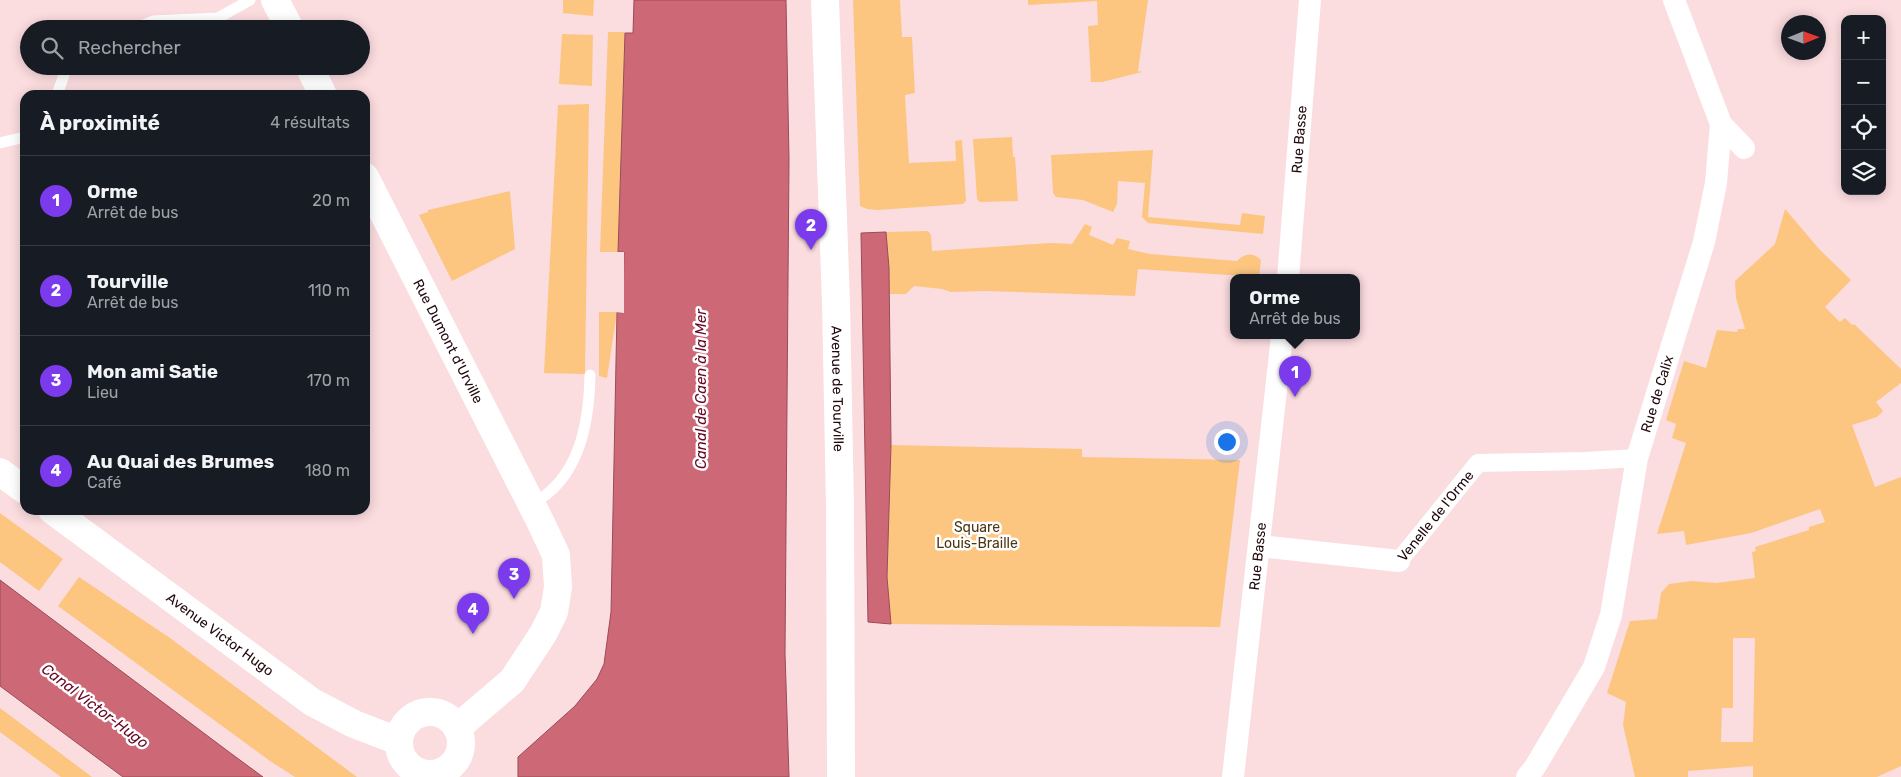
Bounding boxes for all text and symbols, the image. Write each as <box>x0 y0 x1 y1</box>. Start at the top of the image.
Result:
north arrow <box>1781 15 1826 60</box>
map controls <box>1841 15 1886 195</box>
button: + <box>1841 15 1886 60</box>
search box <box>20 20 370 75</box>
icon: search <box>38 34 66 62</box>
text: Rechercher <box>78 36 181 59</box>
button: − <box>1841 60 1886 105</box>
street label: Rue Basse <box>1288 105 1311 174</box>
button: locate <box>1841 105 1886 150</box>
text: À proximité <box>40 110 160 135</box>
text: 4 résultats <box>270 113 350 132</box>
button: layers <box>1841 150 1886 195</box>
text: Orme <box>87 180 138 203</box>
text: 1 <box>52 191 60 210</box>
text: 20 m <box>312 191 350 210</box>
text: Arrêt de bus <box>87 203 179 222</box>
pin: 2 <box>795 209 827 250</box>
text: Tourville <box>87 270 169 293</box>
popup <box>1230 274 1360 339</box>
street label: Rue Dumont d'Urville <box>409 276 487 406</box>
text: 2 <box>51 281 61 300</box>
text: 110 m <box>308 281 350 300</box>
text: Orme <box>1249 286 1300 309</box>
text: Arrêt de bus <box>87 293 179 312</box>
water label: Canal de Caen à la Mer <box>692 308 710 469</box>
text: Arrêt de bus <box>1249 309 1341 328</box>
street label: Avenue de Tourville <box>827 326 847 452</box>
street label: Rue de Calix <box>1637 353 1677 435</box>
pin: 1 <box>1279 356 1311 397</box>
text: Mon ami Satie <box>87 360 218 383</box>
text: 3 <box>51 371 61 390</box>
text: 170 m <box>307 371 350 390</box>
text: Lieu <box>87 383 118 402</box>
your location <box>1214 429 1240 455</box>
text: Au Quai des Brumes <box>87 450 274 473</box>
text: 4 <box>51 461 61 480</box>
text: 180 m <box>305 461 350 480</box>
street label: Venelle de l'Orme <box>1394 467 1478 565</box>
text: Café <box>87 473 121 492</box>
park label: Square Louis-Braille <box>936 519 1018 552</box>
street label: Rue Basse <box>1246 521 1270 591</box>
pin: 3 <box>498 558 530 599</box>
street label: Avenue Victor Hugo <box>163 589 277 680</box>
pin: 4 <box>457 593 489 634</box>
water label: Canal Victor-Hugo <box>38 660 152 752</box>

